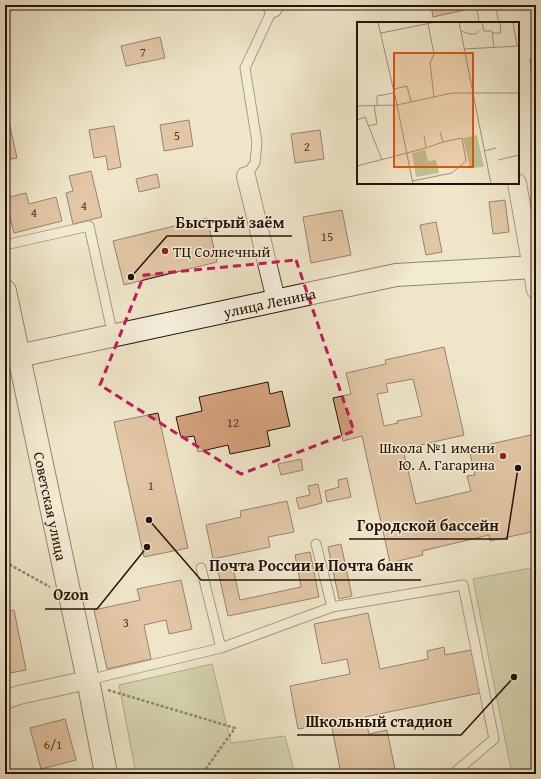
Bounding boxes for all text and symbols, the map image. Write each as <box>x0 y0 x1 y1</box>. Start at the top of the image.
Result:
inset map <box>357 22 519 184</box>
house number: 7 <box>140 43 146 62</box>
house number: 5 <box>174 126 180 145</box>
house number: 2 <box>304 137 310 156</box>
house number: 4 <box>81 196 87 215</box>
house number: 4 <box>31 203 37 222</box>
callout: Быстрый заём <box>167 208 292 236</box>
text: Быстрый заём <box>176 210 285 234</box>
house number: 15 <box>321 227 333 246</box>
place label: ТЦ Солнечный <box>173 241 270 262</box>
marker: ТЦ Солнечный <box>160 246 170 256</box>
street label: улица Ленина <box>220 282 318 322</box>
house number: 12 <box>227 413 239 432</box>
place label: Школа №1 имени Ю. А. Гагарина <box>379 437 496 475</box>
street label: Советская улица <box>29 450 73 563</box>
marker: Школа №1 имени Ю. А. Гагарина <box>498 451 508 461</box>
house number: 1 <box>148 476 154 495</box>
callout: Городской бассейн <box>349 511 507 539</box>
text: Городской бассейн <box>357 513 499 537</box>
callout: Почта России и Почта банк <box>201 552 421 580</box>
text: Почта России и Почта банк <box>209 553 414 577</box>
callout: Ozon <box>45 581 97 609</box>
text: Ozon <box>53 582 89 606</box>
house number: 3 <box>123 613 129 632</box>
callout: Школьный стадион <box>297 707 461 735</box>
text: Школьный стадион <box>305 709 453 733</box>
house number: 6/1 <box>44 735 62 754</box>

